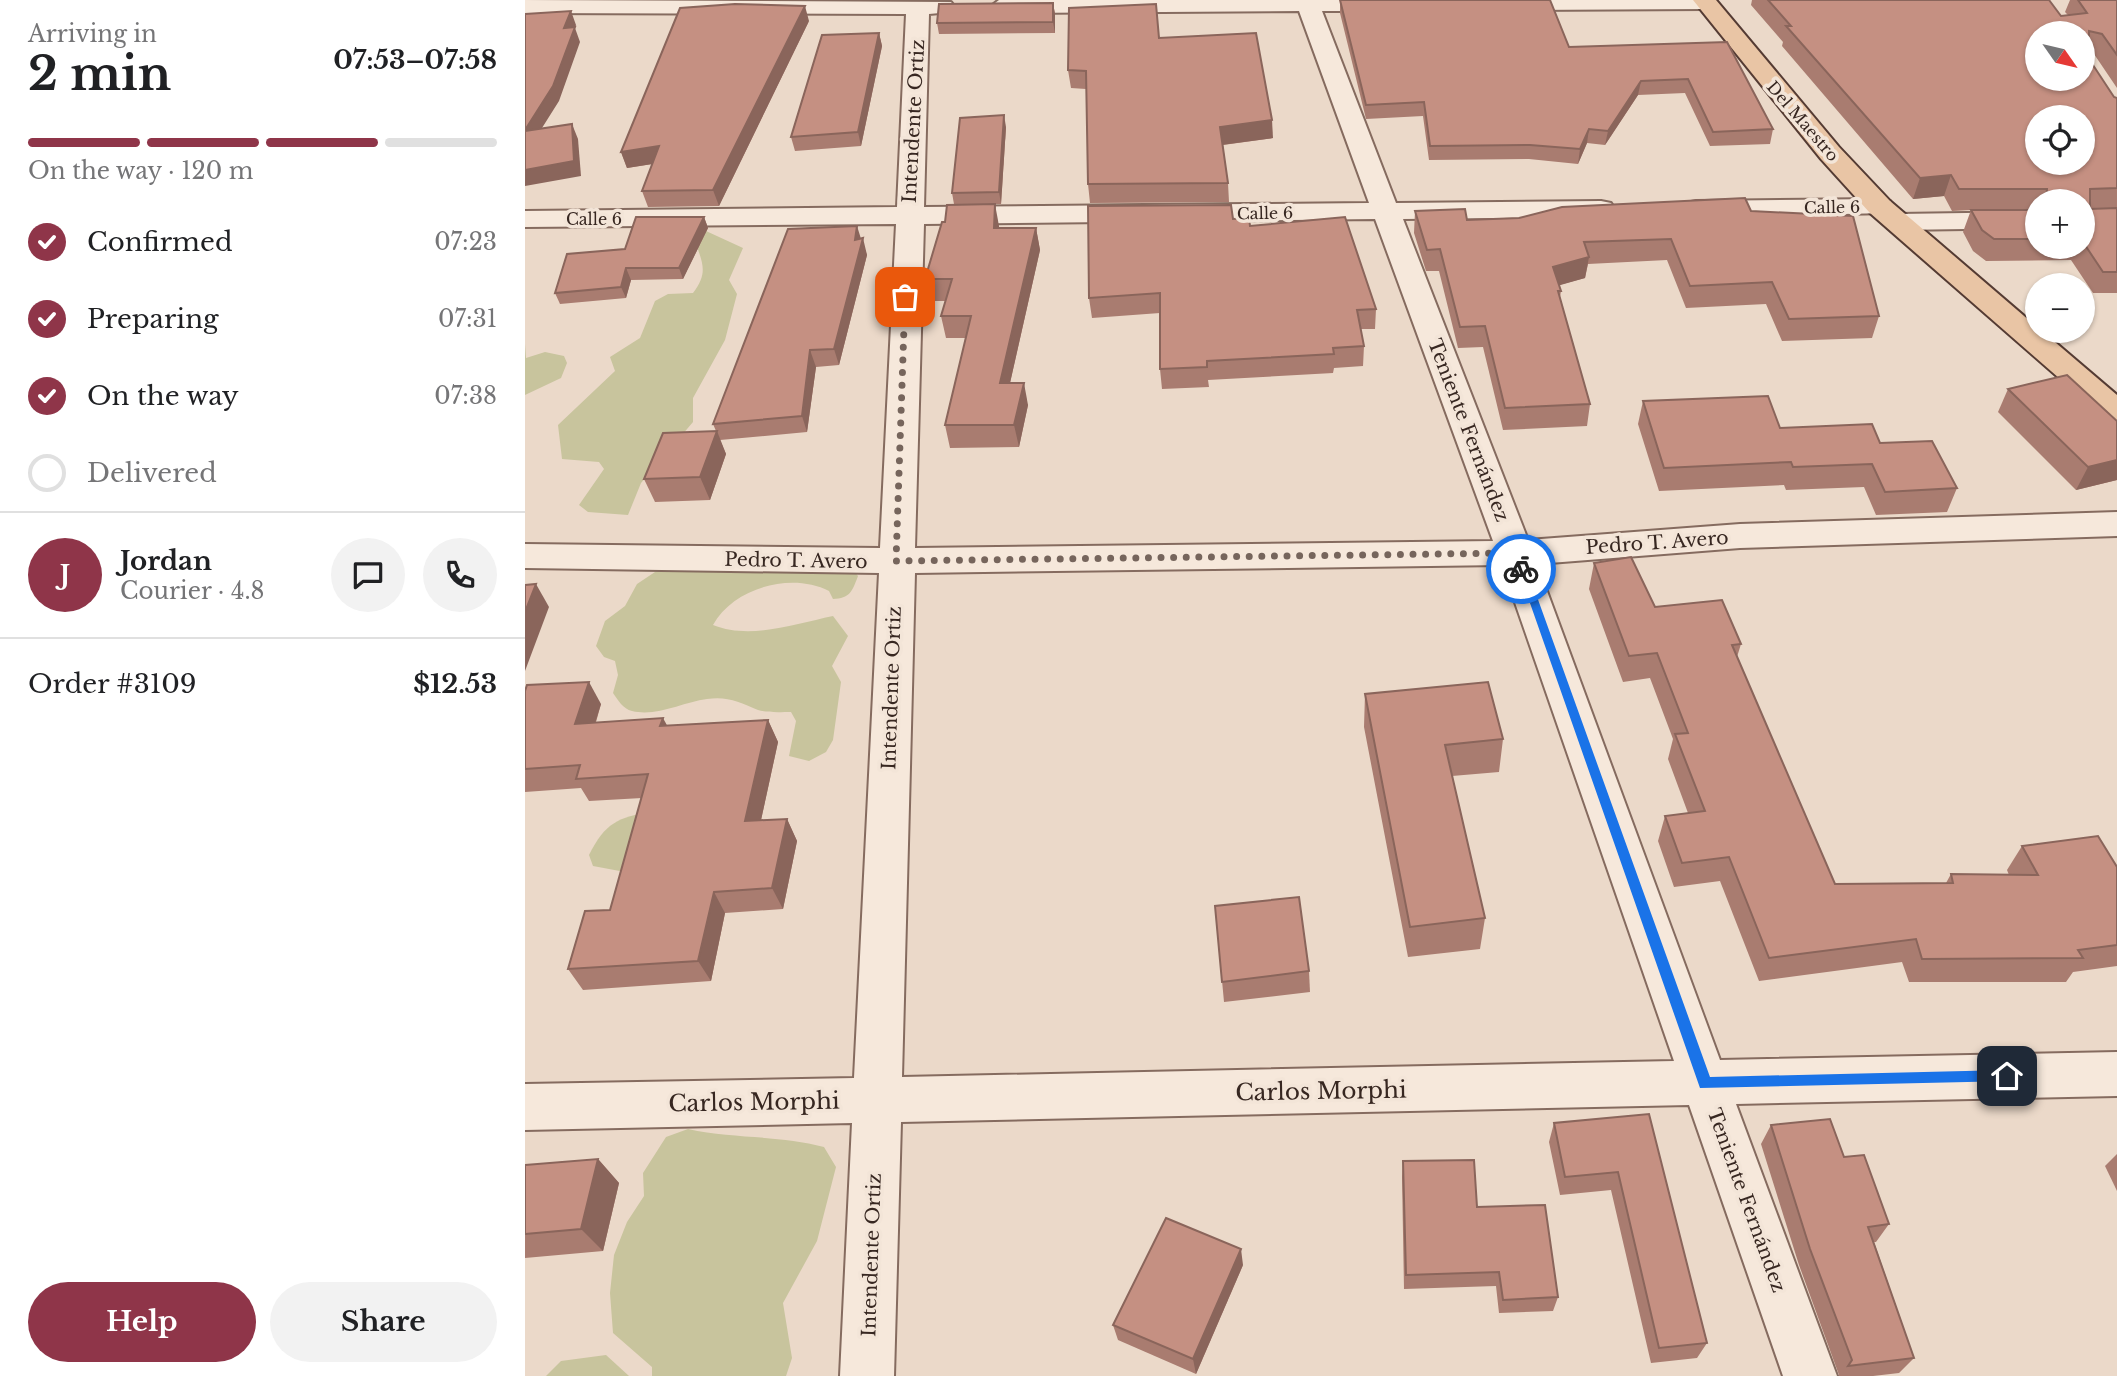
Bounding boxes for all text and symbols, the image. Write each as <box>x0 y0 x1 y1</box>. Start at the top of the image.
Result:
text: Arriving in <box>28 20 157 48</box>
north arrow <box>2025 21 2095 91</box>
map controls <box>2025 21 2095 343</box>
street label: Intendente Ortiz <box>898 39 929 203</box>
text: 07:53–07:58 <box>333 44 497 76</box>
text: 2 min <box>28 45 171 102</box>
street label: Del Maestro <box>1763 77 1843 165</box>
button: locate <box>2025 105 2095 175</box>
text: On the way · 120 m <box>28 157 253 185</box>
button: + <box>2025 189 2095 259</box>
street label: Calle 6 <box>1804 197 1860 217</box>
street label: Calle 6 <box>1237 203 1293 223</box>
street label: Calle 6 <box>566 209 622 229</box>
icon: check <box>28 223 66 261</box>
text: Confirmed <box>87 226 232 258</box>
text: 07:23 <box>434 228 497 256</box>
pin <box>875 267 935 327</box>
button: − <box>2025 273 2095 343</box>
icon: bag <box>886 278 924 316</box>
icon: check <box>28 300 66 338</box>
text: Preparing <box>87 303 219 335</box>
text: 07:31 <box>438 305 497 333</box>
street label: Teniente Fernández <box>1423 335 1514 525</box>
icon: check <box>28 377 66 415</box>
text: On the way <box>87 380 239 412</box>
text: 07:38 <box>434 382 497 410</box>
text: Delivered <box>87 457 217 489</box>
street label: Pedro T. Avero <box>1585 526 1729 559</box>
courier <box>1486 534 1556 604</box>
button: chat <box>331 538 405 612</box>
button: phone <box>423 538 497 612</box>
text: Jordan <box>120 545 212 577</box>
street label: Pedro T. Avero <box>724 548 868 573</box>
icon: bike <box>1502 550 1540 588</box>
text: J <box>60 559 70 591</box>
text: Courier · 4.8 <box>120 577 265 605</box>
street label: Intendente Ortiz <box>877 606 906 770</box>
text: Order #3109 <box>28 668 197 700</box>
text: $12.53 <box>413 668 497 700</box>
pin <box>1977 1046 2037 1106</box>
icon: home <box>1988 1057 2026 1095</box>
street label: Carlos Morphi <box>1235 1076 1407 1106</box>
street label: Carlos Morphi <box>668 1087 840 1117</box>
street label: Teniente Fernández <box>1703 1105 1791 1295</box>
street label: Intendente Ortiz <box>857 1173 886 1337</box>
button: Help <box>28 1282 256 1362</box>
button: Share <box>270 1282 497 1362</box>

